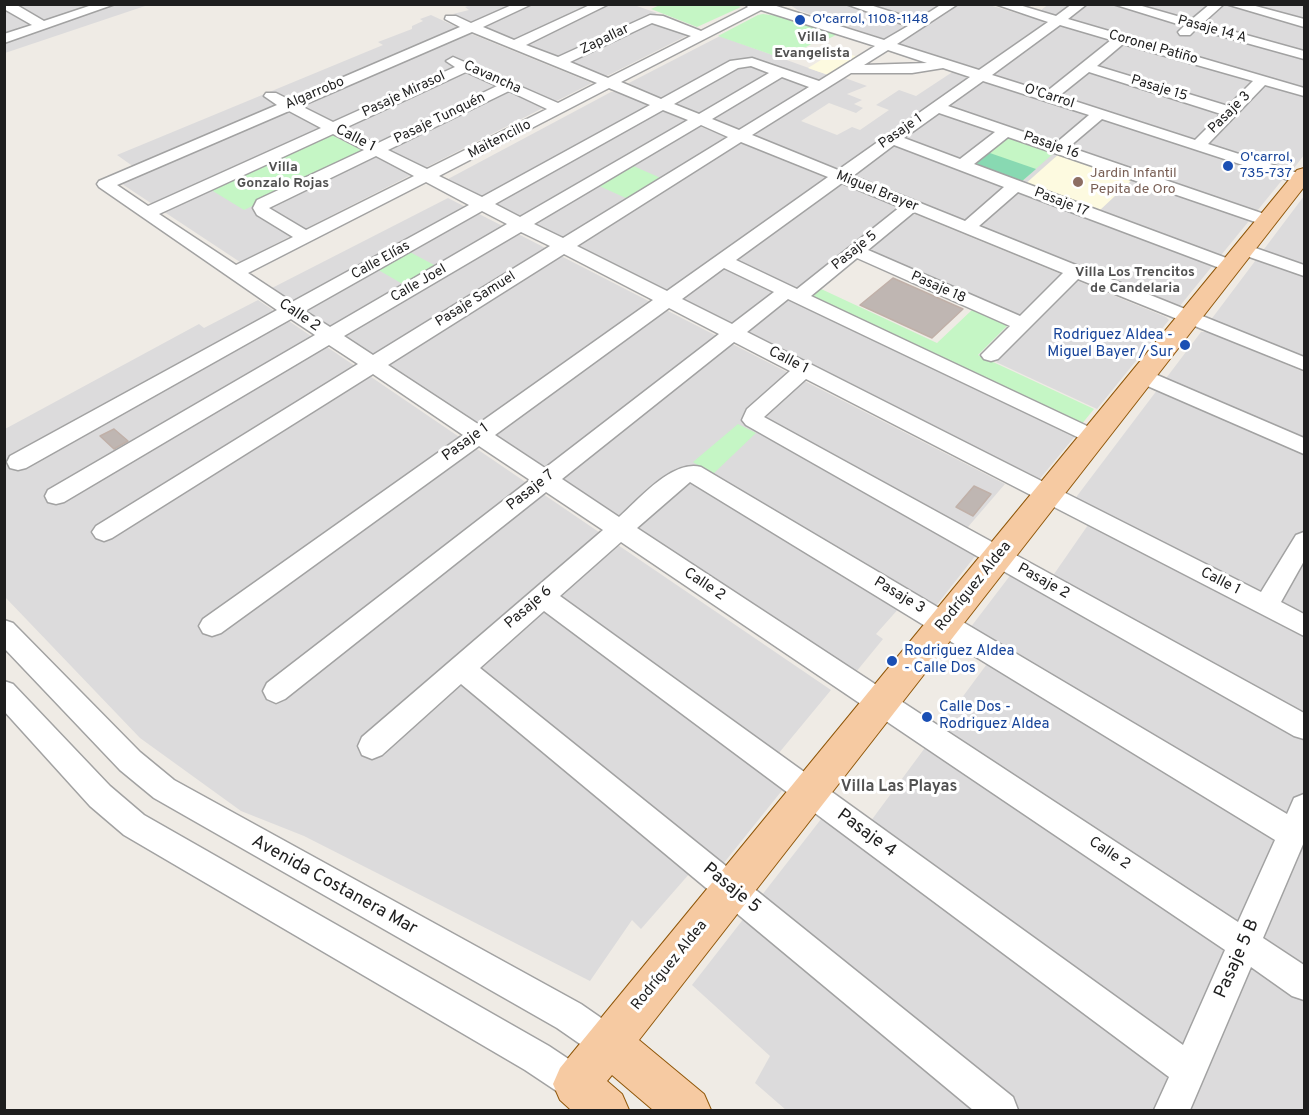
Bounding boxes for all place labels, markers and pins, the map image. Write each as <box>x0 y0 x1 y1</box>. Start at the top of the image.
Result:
place label: O'carrol, 1108-1148 <box>812 12 929 28</box>
marker: O'carrol, 1108-1148 <box>793 13 807 27</box>
place label: O'carrol, 735-737 <box>1240 150 1293 182</box>
marker: O'carrol, 735-737 <box>1221 159 1235 173</box>
place label: Jardin Infantil Pepita de Oro <box>1090 166 1177 198</box>
marker: Jardin Infantil Pepita de Oro <box>1071 175 1085 189</box>
place label: Rodriguez Aldea - Miguel Bayer / Sur <box>1047 327 1173 362</box>
marker: Rodriguez Aldea - Miguel Bayer / Sur <box>1178 338 1192 352</box>
place label: Rodriguez Aldea - Calle Dos <box>904 643 1014 678</box>
marker: Rodriguez Aldea - Calle Dos <box>885 654 899 668</box>
place label: Calle Dos - Rodriguez Aldea <box>939 699 1049 734</box>
marker: Calle Dos - Rodriguez Aldea <box>920 710 934 724</box>

